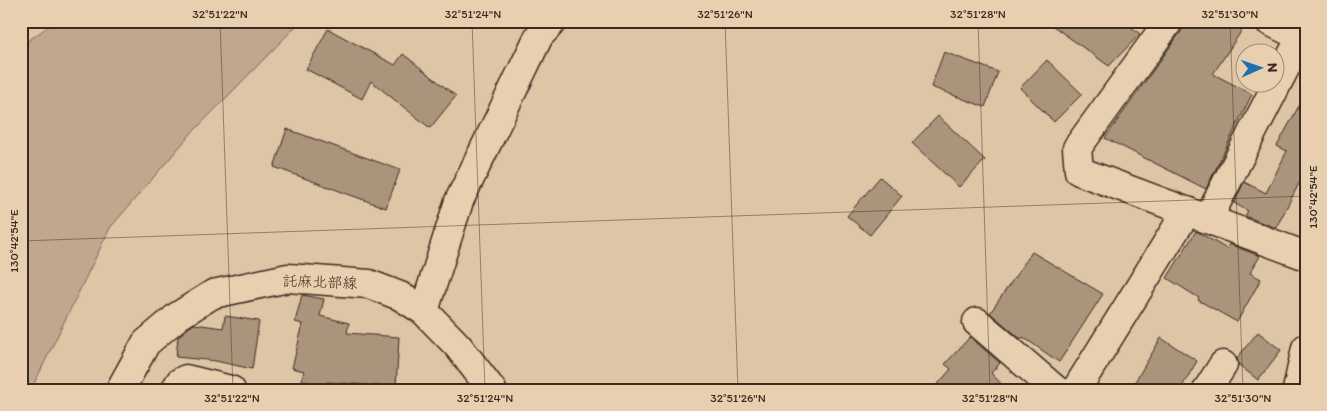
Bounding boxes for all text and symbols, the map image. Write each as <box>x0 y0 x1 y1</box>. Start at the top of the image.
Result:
text: 32°51'22"N <box>192 7 248 21</box>
text: 32°51'24"N <box>445 7 501 21</box>
text: 32°51'26"N <box>697 7 753 21</box>
text: 32°51'28"N <box>950 7 1006 21</box>
text: 32°51'30"N <box>1202 7 1258 21</box>
north arrow <box>1234 42 1284 92</box>
text: N <box>1264 63 1281 73</box>
text: 130°42'54"E <box>1306 165 1320 229</box>
text: 130°42'54"E <box>7 209 21 273</box>
street label: 託麻北部線 <box>282 272 358 292</box>
text: 32°51'22"N <box>204 391 260 405</box>
text: 32°51'24"N <box>457 391 513 405</box>
text: 32°51'26"N <box>710 391 766 405</box>
text: 32°51'28"N <box>962 391 1018 405</box>
text: 32°51'30"N <box>1215 391 1271 405</box>

